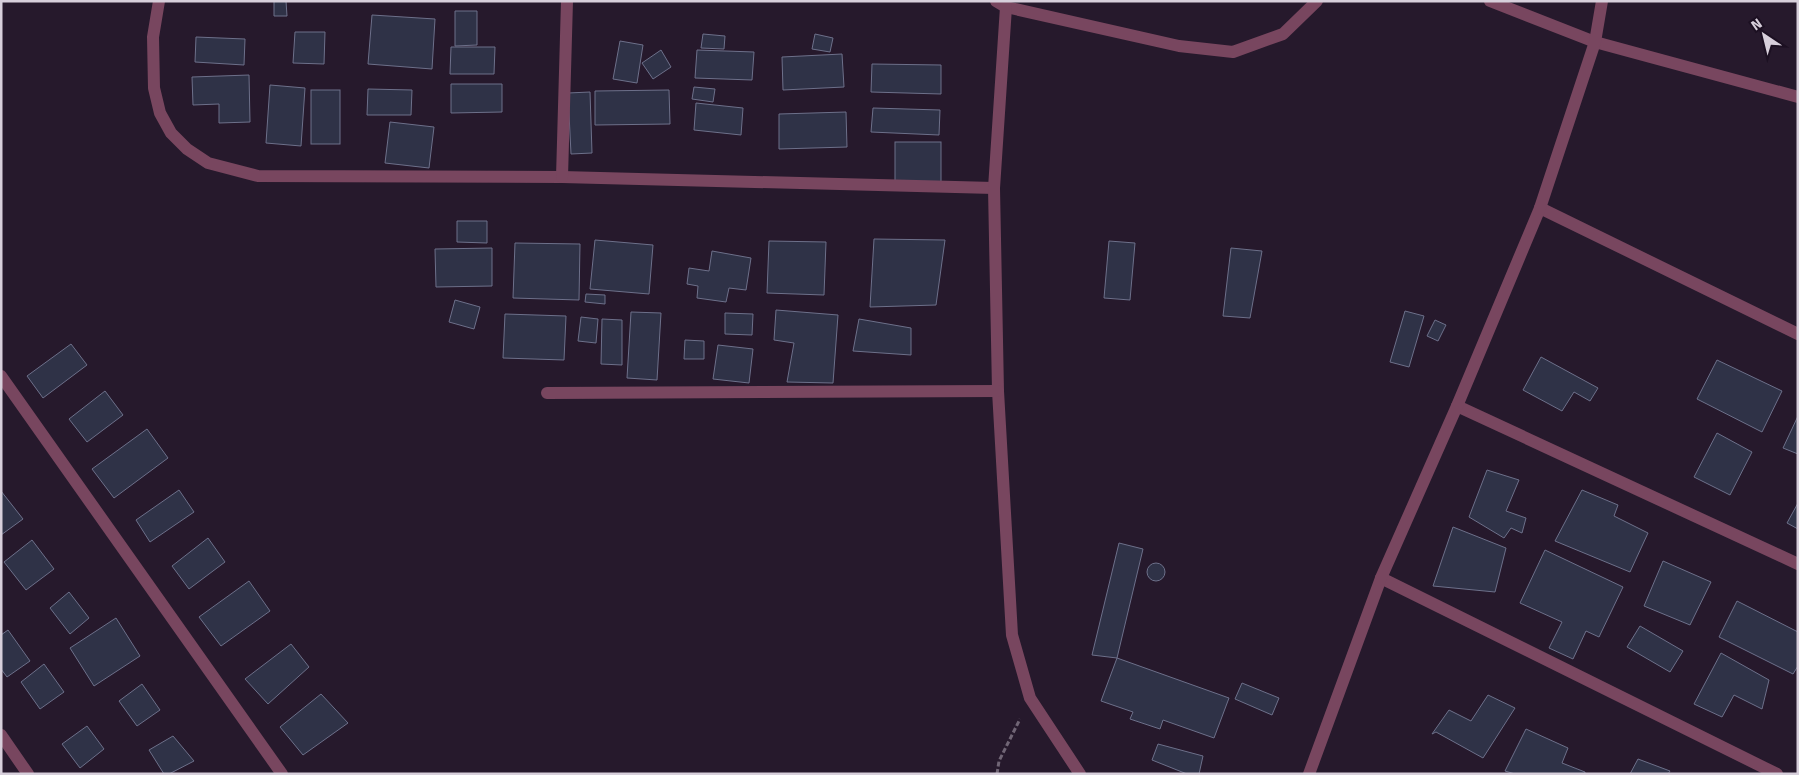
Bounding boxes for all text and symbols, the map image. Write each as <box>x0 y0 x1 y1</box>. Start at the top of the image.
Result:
north arrow <box>1739 10 1789 60</box>
text: N <box>1748 15 1766 34</box>

